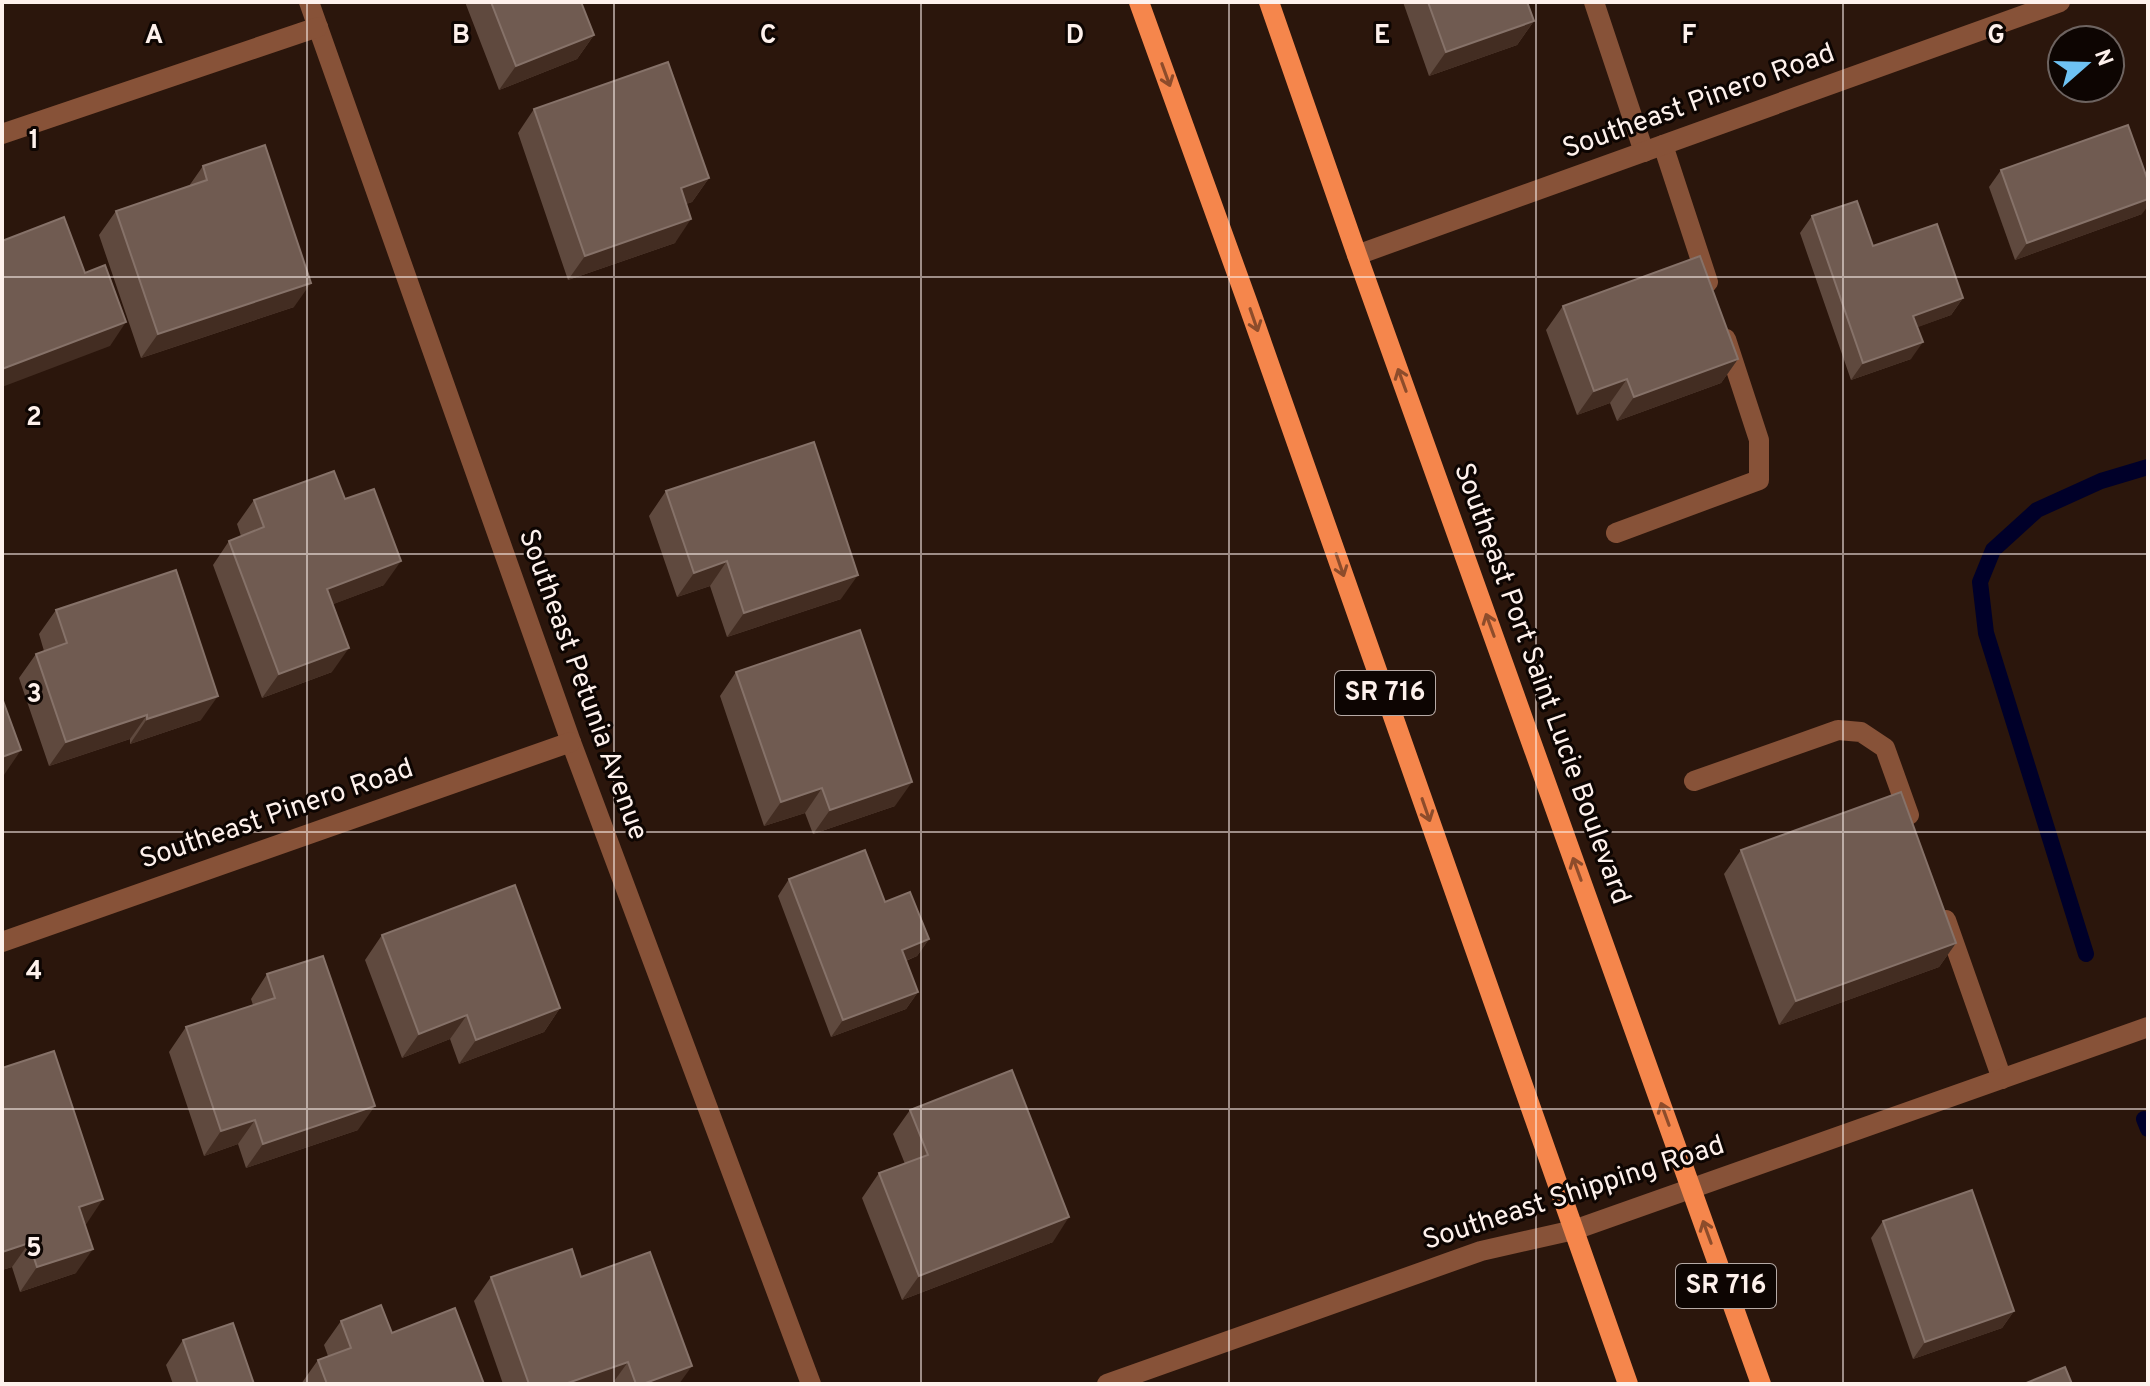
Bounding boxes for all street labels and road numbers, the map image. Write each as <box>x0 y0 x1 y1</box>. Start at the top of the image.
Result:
street label: Southeast Pinero Road <box>1558 36 1840 168</box>
street label: Southeast Port Saint Lucie Boulevard <box>1444 458 1638 910</box>
street label: Southeast Petunia Avenue <box>509 524 655 846</box>
road number: SR 716 <box>1335 671 1435 715</box>
street label: Southeast Pinero Road <box>135 751 419 879</box>
street label: Southeast Shipping Road <box>1419 1128 1729 1260</box>
road number: SR 716 <box>1676 1264 1776 1308</box>

